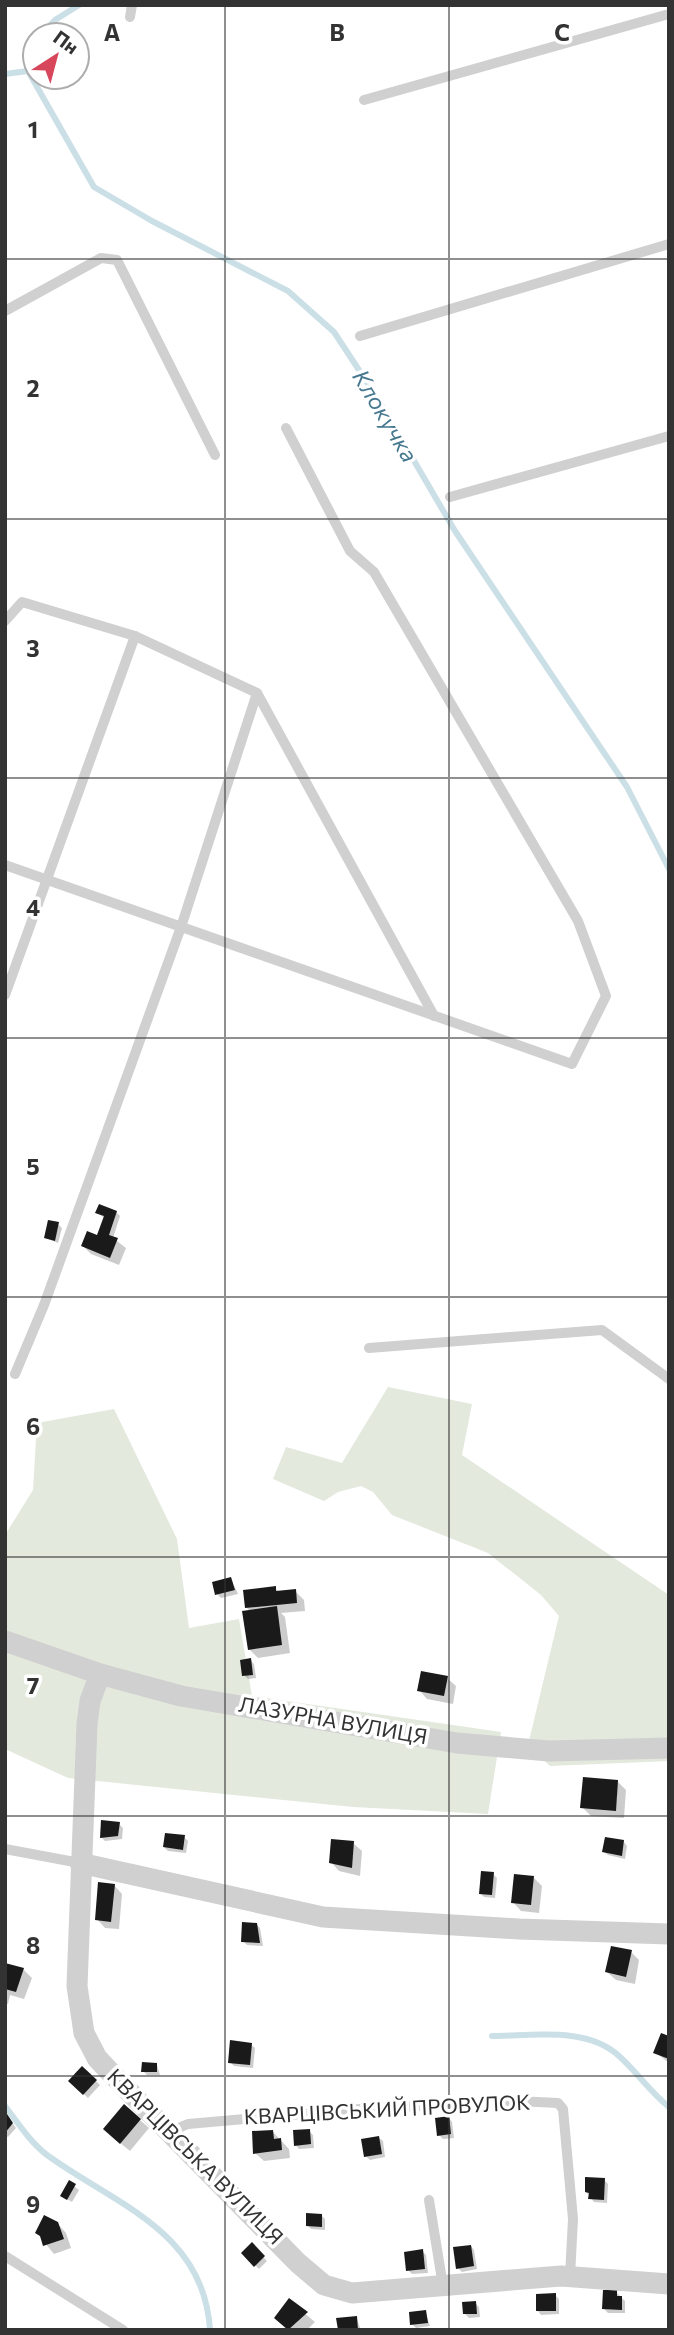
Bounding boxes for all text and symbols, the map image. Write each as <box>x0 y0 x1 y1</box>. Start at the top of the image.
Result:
text: A <box>104 18 121 46</box>
text: B <box>329 18 345 46</box>
text: C <box>554 18 570 46</box>
north arrow <box>21 21 91 91</box>
text: Пн <box>49 25 83 59</box>
text: 1 <box>28 115 38 143</box>
water label: Клокучка <box>347 364 424 467</box>
text: 2 <box>26 374 40 402</box>
text: 3 <box>26 634 40 662</box>
text: 4 <box>26 893 40 921</box>
text: 5 <box>26 1152 40 1180</box>
text: 6 <box>26 1412 40 1440</box>
text: 7 <box>27 1671 39 1699</box>
street label: ЛАЗУРНА ВУЛИЦЯ <box>237 1691 429 1748</box>
text: 8 <box>26 1931 40 1959</box>
street label: КВАРЦІВСЬКА ВУЛИЦЯ <box>103 2063 289 2249</box>
street label: КВАРЦІВСЬКИЙ ПРОВУЛОК <box>243 2089 531 2128</box>
text: 9 <box>26 2190 40 2218</box>

